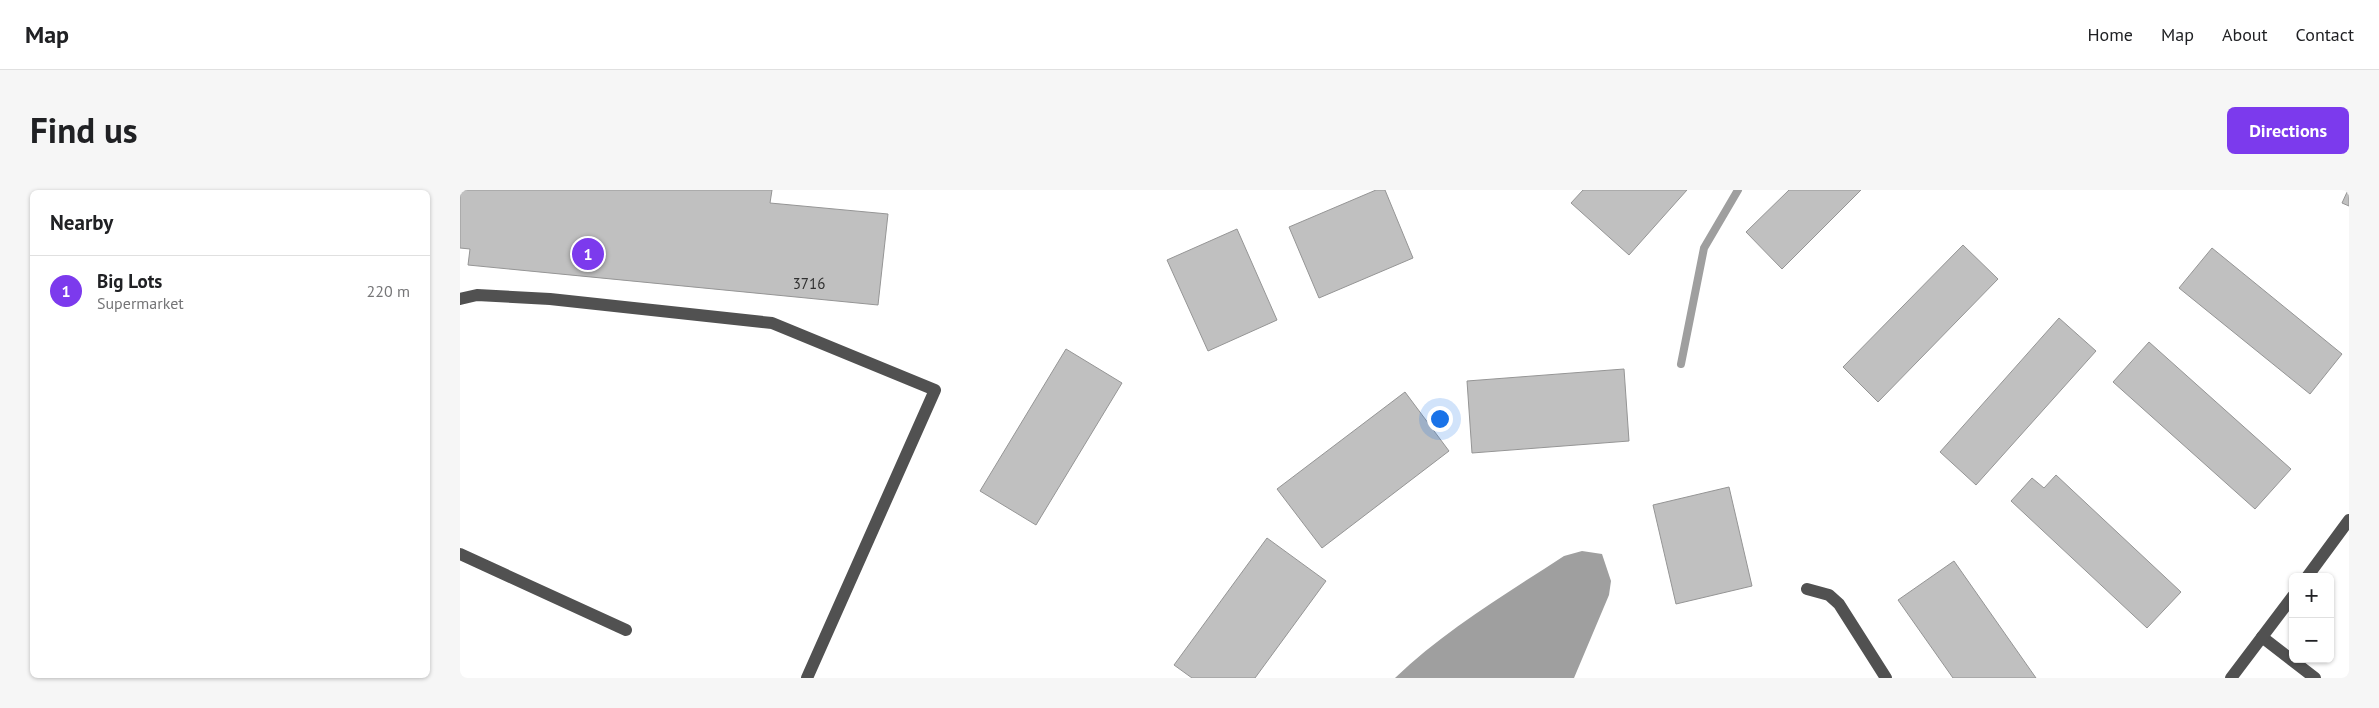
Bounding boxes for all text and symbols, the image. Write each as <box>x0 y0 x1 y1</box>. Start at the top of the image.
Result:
text: Map <box>25 19 69 50</box>
text: Home <box>2087 23 2133 46</box>
text: Map <box>2161 23 2194 46</box>
text: About <box>2222 23 2268 46</box>
text: Contact <box>2296 23 2354 46</box>
text: Find us <box>30 107 138 153</box>
button: Directions <box>2227 107 2349 154</box>
text: Nearby <box>50 209 113 236</box>
pin: 1 <box>572 235 604 273</box>
text: Big Lots <box>97 269 162 293</box>
house number: 3716 <box>793 274 825 293</box>
text: 1 <box>61 281 71 301</box>
text: 220 m <box>367 281 410 301</box>
text: Supermarket <box>97 293 184 313</box>
your location <box>1427 406 1453 432</box>
map controls <box>2289 573 2334 663</box>
button: + <box>2289 573 2334 618</box>
button: − <box>2289 618 2334 663</box>

